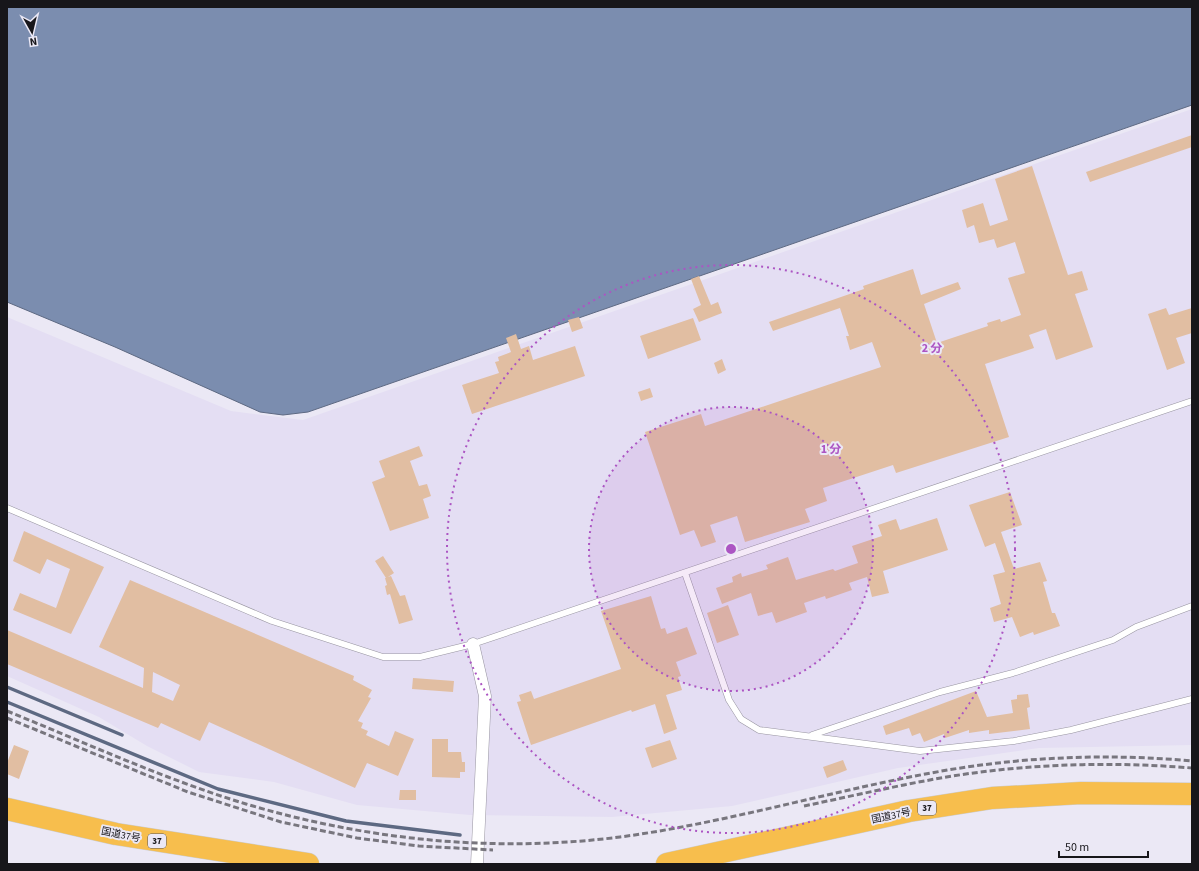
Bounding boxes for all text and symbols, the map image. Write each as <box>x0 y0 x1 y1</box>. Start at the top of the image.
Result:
north arrow <box>12 12 52 52</box>
text: N <box>29 33 38 49</box>
text: 2 分 <box>922 340 942 357</box>
text: 1 分 <box>821 441 841 458</box>
centre of rings <box>724 542 738 556</box>
road number: 37 <box>918 801 936 815</box>
street label: 国道37号 <box>870 805 912 827</box>
street label: 国道37号 <box>100 824 142 846</box>
scale bar <box>1059 833 1148 859</box>
road number: 37 <box>148 834 166 848</box>
text: 50 m <box>1065 839 1089 856</box>

